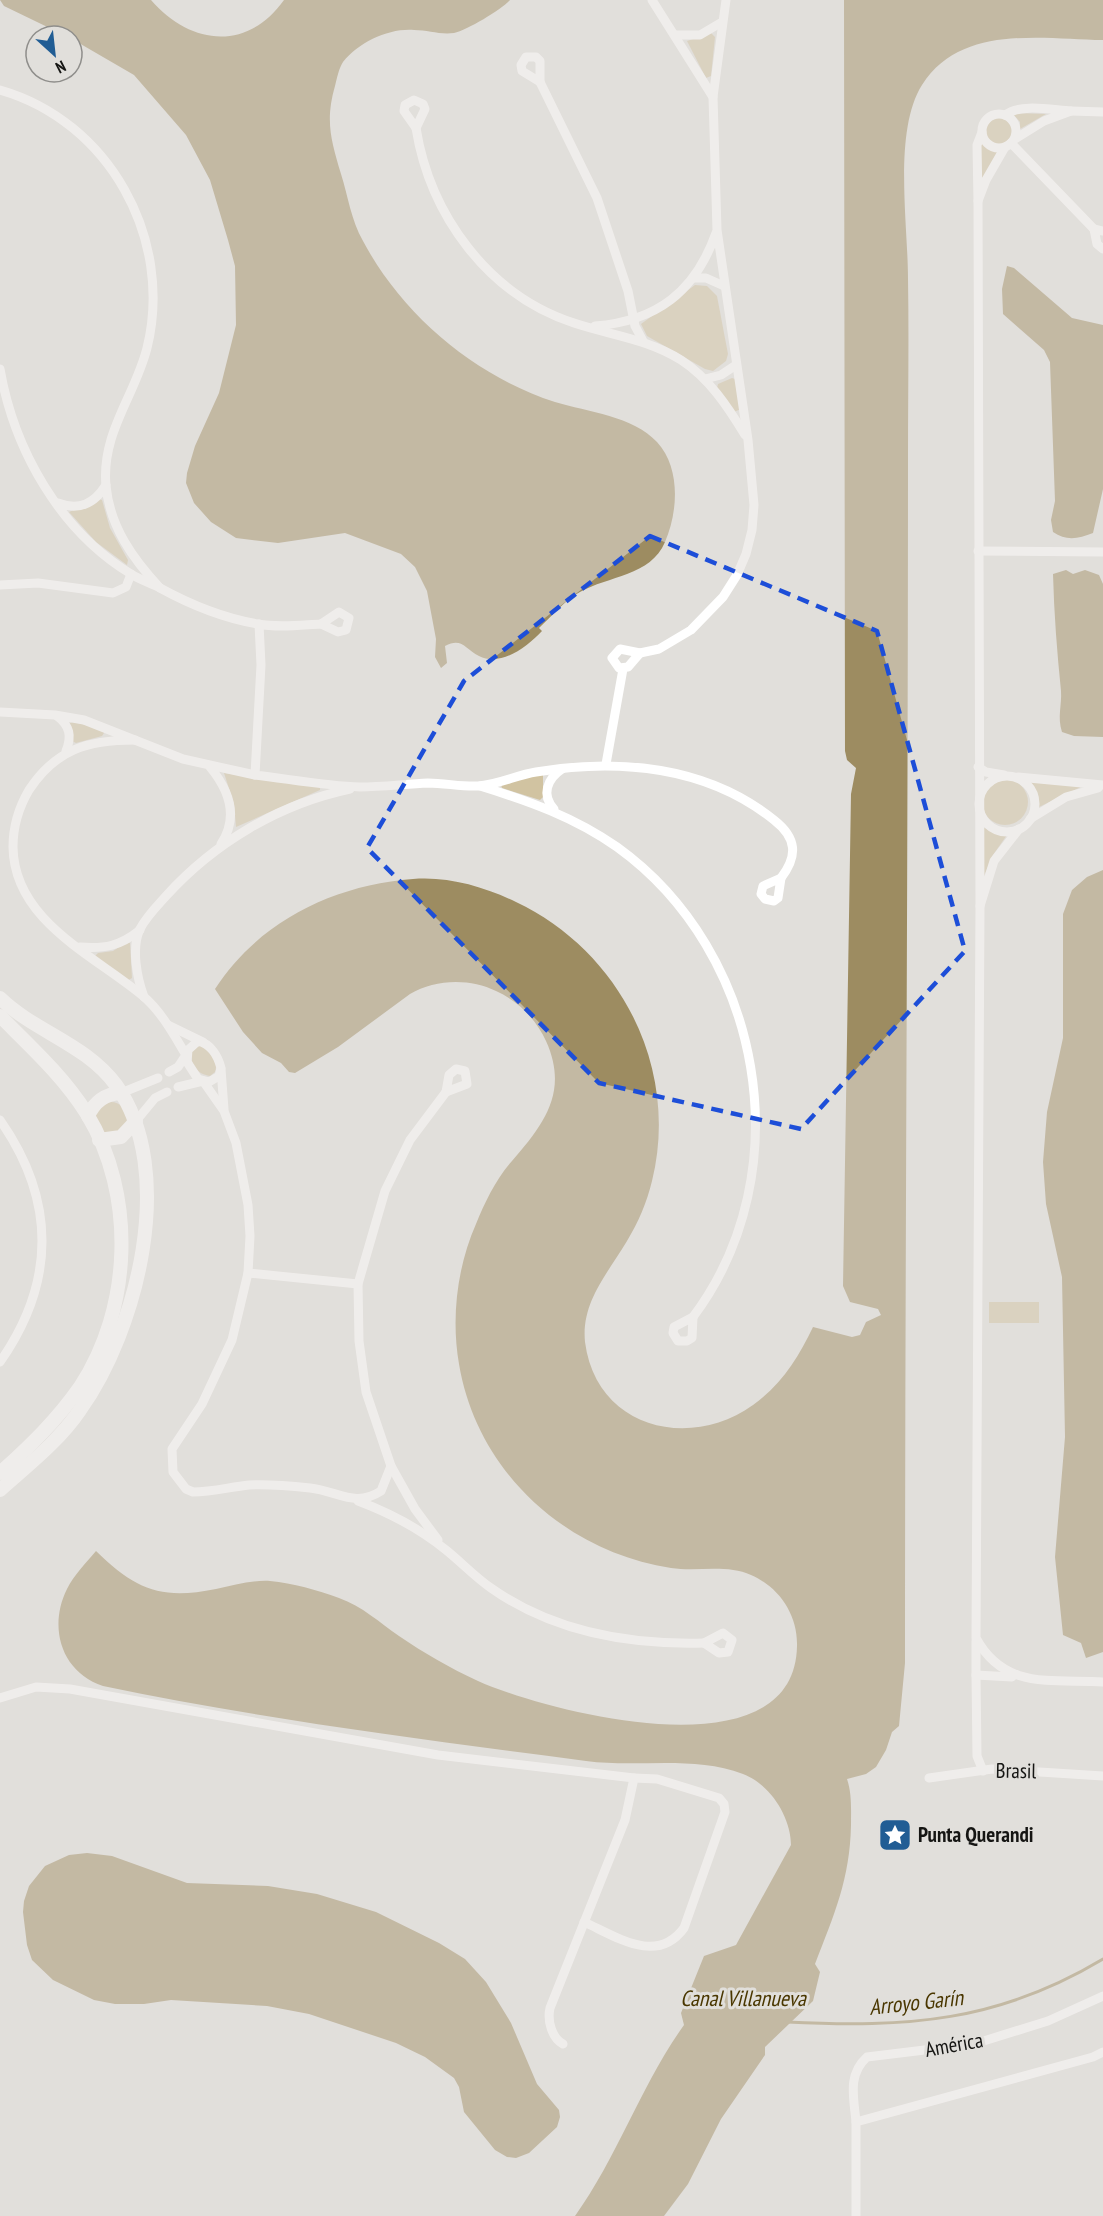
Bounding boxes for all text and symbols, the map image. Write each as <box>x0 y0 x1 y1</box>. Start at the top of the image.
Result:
north arrow <box>24 24 84 84</box>
text: N <box>52 56 69 78</box>
street label: Brasil <box>995 1757 1037 1784</box>
place icon: Punta Querandi <box>877 1817 913 1853</box>
place label: Punta Querandi <box>918 1821 1033 1848</box>
water label: Arroyo Garín <box>868 1983 966 2021</box>
water label: Canal Villanueva <box>680 1984 807 2012</box>
street label: América <box>923 2026 985 2063</box>

